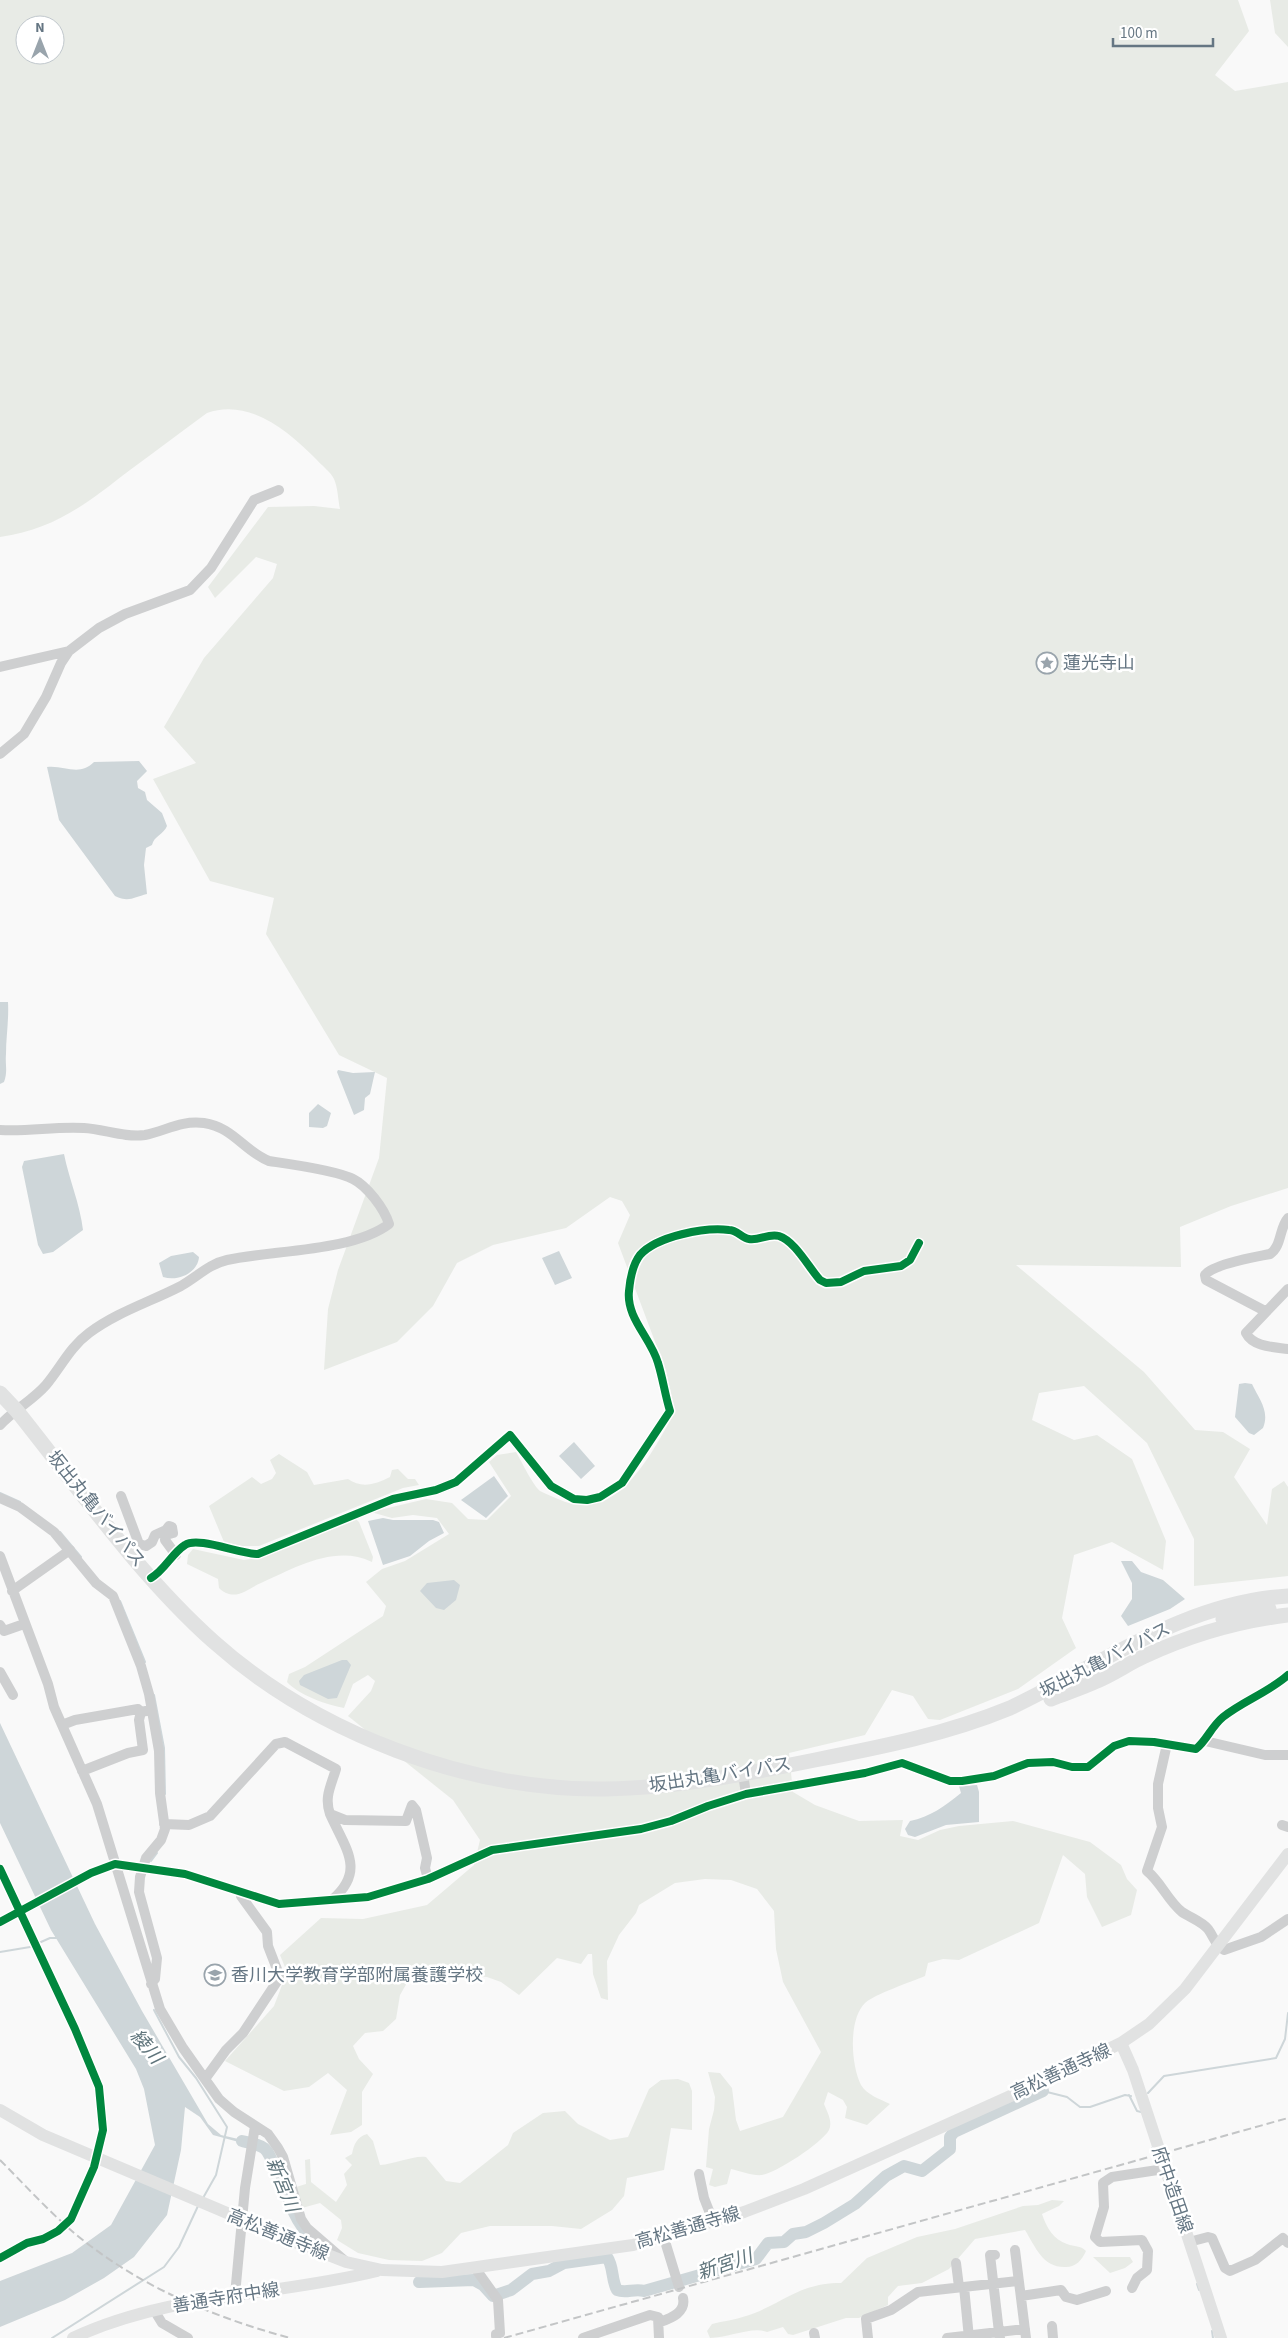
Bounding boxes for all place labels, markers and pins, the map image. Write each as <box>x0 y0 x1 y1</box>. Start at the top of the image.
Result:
place icon: 蓮光寺山 <box>1035 651 1059 675</box>
place label: 蓮光寺山 <box>1063 651 1135 676</box>
school or university icon: 香川大学教育学部附属養護学校 <box>203 1963 227 1987</box>
place label: 香川大学教育学部附属養護学校 <box>231 1963 483 1988</box>

